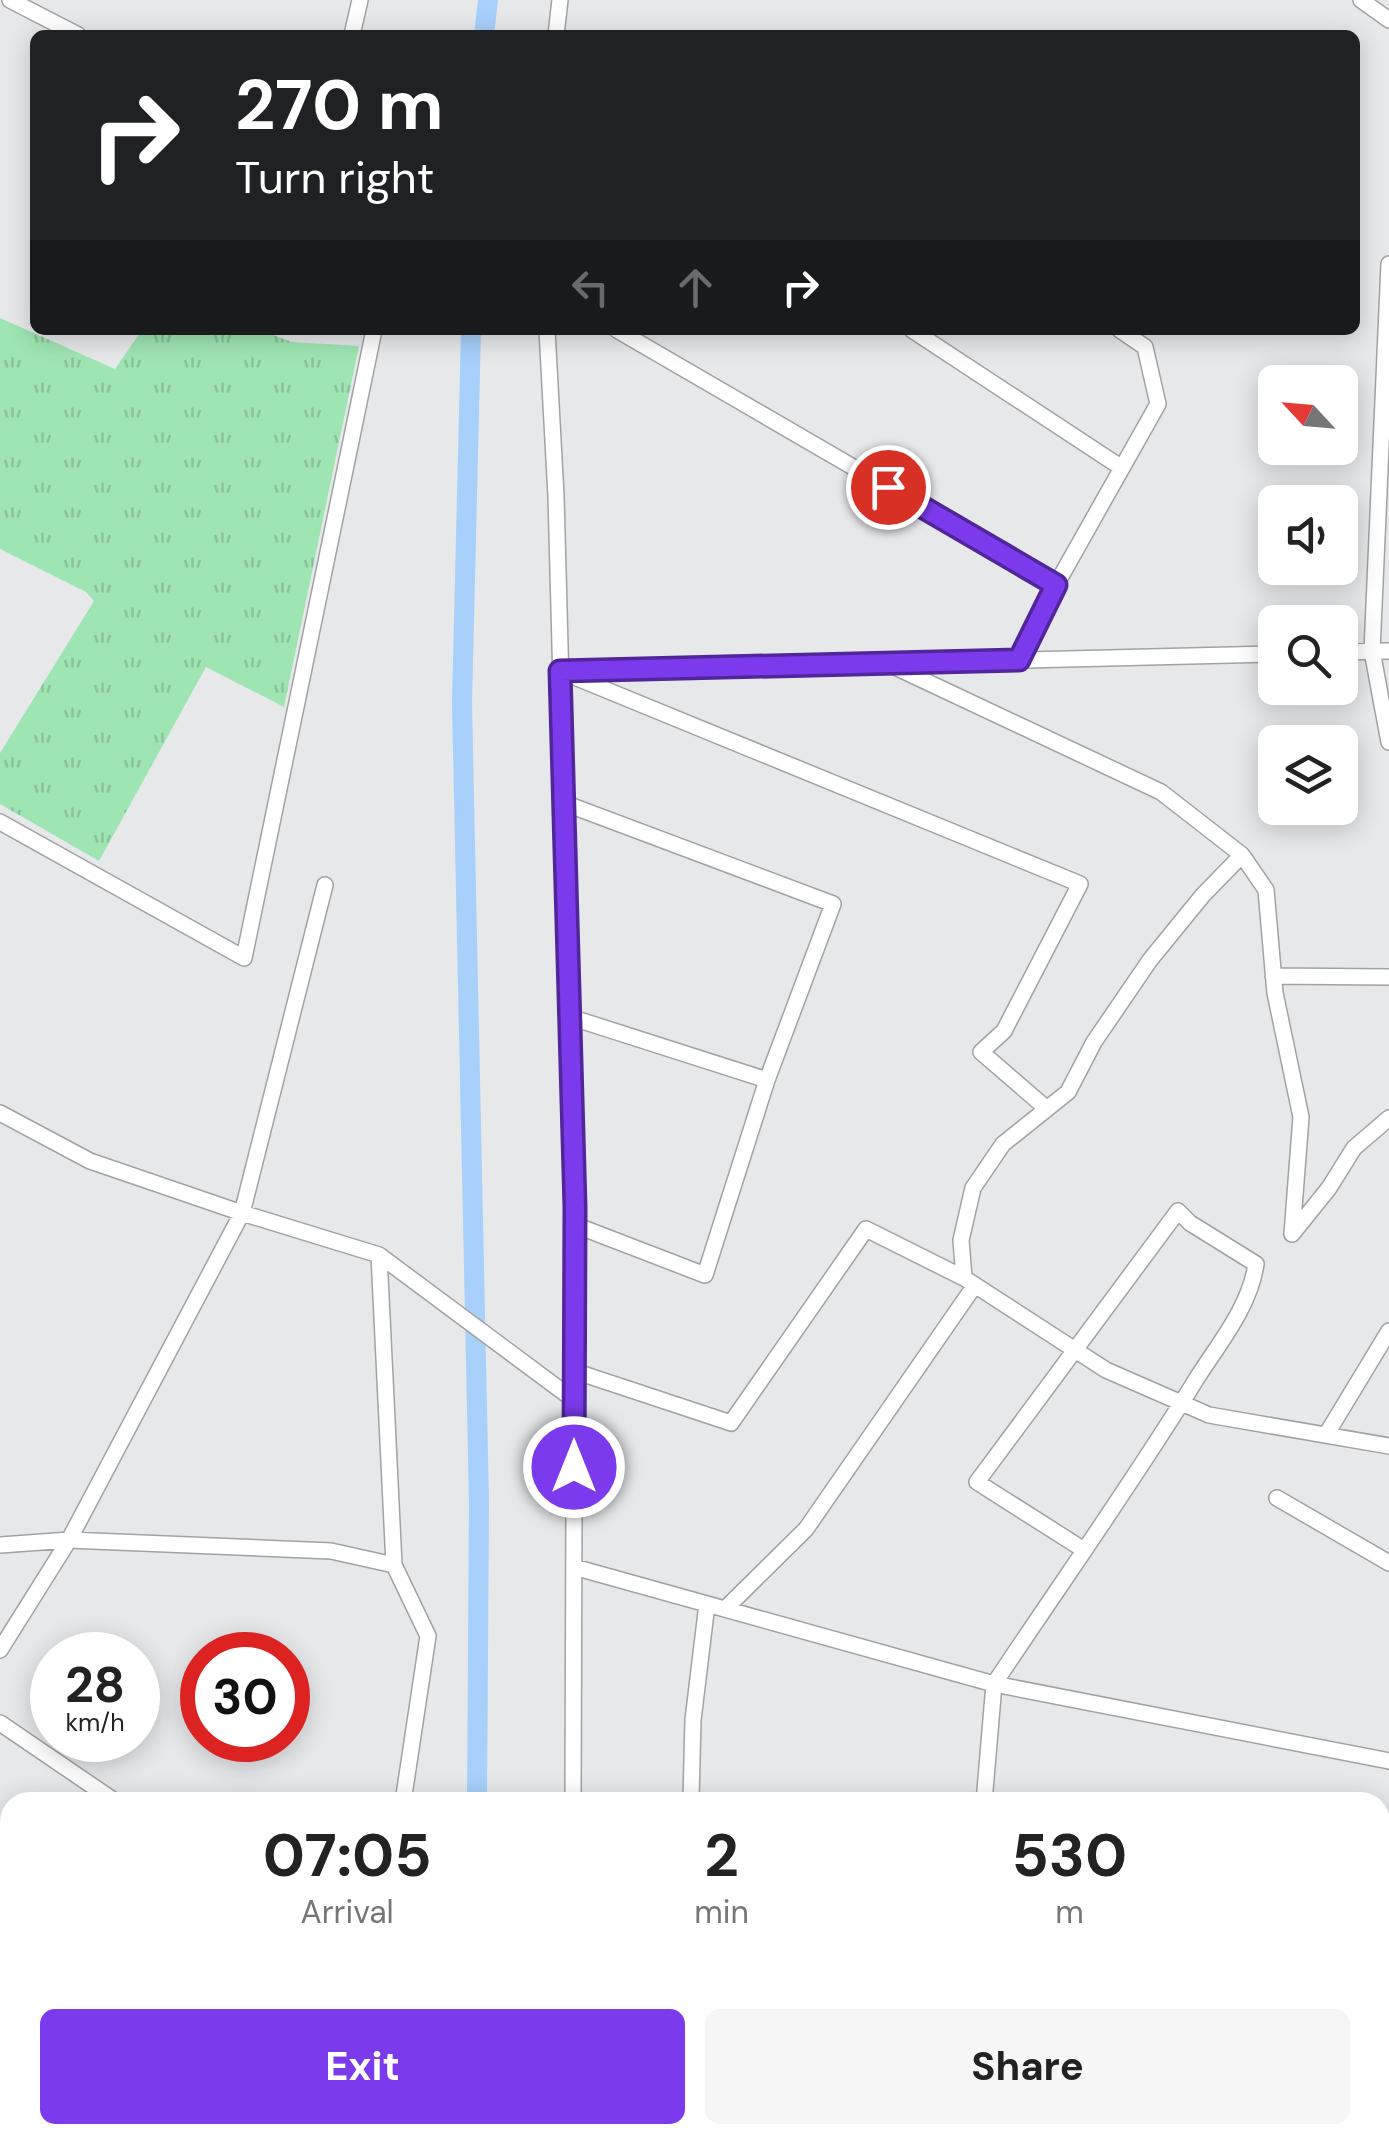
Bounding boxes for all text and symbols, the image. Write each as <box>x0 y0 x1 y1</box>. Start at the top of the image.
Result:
text: 270 m <box>235 60 444 151</box>
icon: right <box>70 70 200 200</box>
text: Turn right <box>235 148 434 207</box>
icon: left <box>563 260 618 315</box>
icon: ahead <box>668 260 723 315</box>
icon: right <box>773 260 828 315</box>
north arrow <box>1258 365 1358 465</box>
map controls <box>1258 365 1358 825</box>
pin <box>846 445 931 530</box>
icon: arrive <box>861 460 916 515</box>
button: sound <box>1258 485 1358 585</box>
button: search <box>1258 605 1358 705</box>
button: layers <box>1258 725 1358 825</box>
position arrow <box>522 1415 626 1519</box>
speed limit sign: 30 <box>180 1632 310 1762</box>
text: 28 <box>65 1652 125 1718</box>
text: km/h <box>65 1706 125 1739</box>
text: 07:05 <box>263 1816 432 1895</box>
text: 2 <box>704 1816 739 1895</box>
text: 530 <box>1012 1816 1127 1895</box>
text: Arrival <box>301 1891 394 1933</box>
text: min <box>694 1891 749 1933</box>
text: m <box>1055 1891 1084 1933</box>
button: Exit <box>40 2009 685 2124</box>
button: Share <box>705 2009 1350 2124</box>

